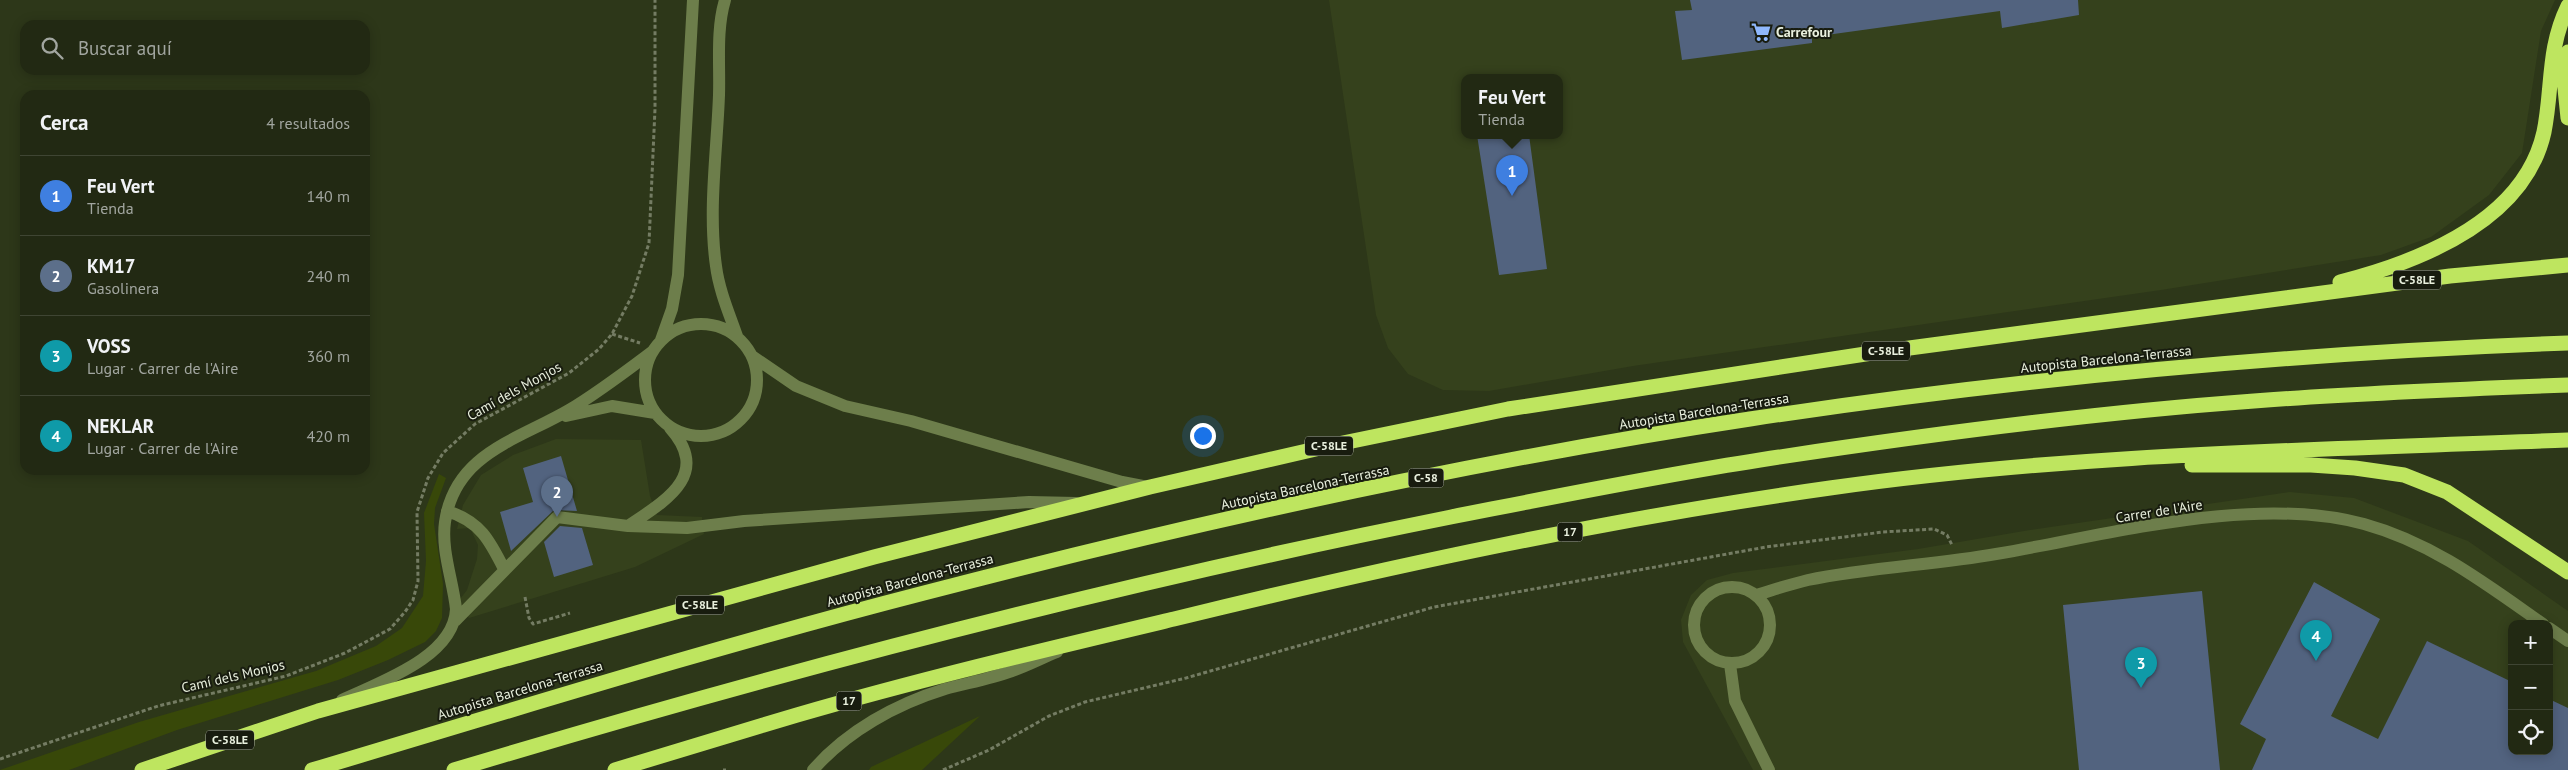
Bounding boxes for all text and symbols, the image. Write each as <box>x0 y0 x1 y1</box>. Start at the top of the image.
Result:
search box <box>20 20 370 75</box>
supermarket icon: Carrefour <box>1750 21 1772 43</box>
place label: Carrefour <box>1776 23 1832 41</box>
icon: search <box>38 34 66 62</box>
text: Buscar aquí <box>78 36 172 60</box>
popup <box>1461 74 1563 139</box>
text: Feu Vert <box>1478 85 1546 109</box>
text: Cerca <box>40 109 89 136</box>
text: Tienda <box>1478 109 1525 129</box>
text: 4 resultados <box>266 113 350 133</box>
pin: 1 <box>1496 155 1528 196</box>
text: Feu Vert <box>87 174 154 198</box>
text: 1 <box>51 186 61 206</box>
text: 140 m <box>307 186 350 206</box>
text: Tienda <box>87 198 134 218</box>
text: KM17 <box>87 254 136 278</box>
text: 2 <box>51 266 61 286</box>
text: 240 m <box>307 266 350 286</box>
road number: C-58LE <box>2393 270 2441 290</box>
text: Gasolinera <box>87 278 159 298</box>
text: VOSS <box>87 334 131 358</box>
street label: Autopista Barcelona-Terrassa <box>2020 341 2192 377</box>
road number: C-58LE <box>1862 342 1910 361</box>
text: 3 <box>51 346 61 366</box>
text: 360 m <box>307 346 350 366</box>
text: Lugar · Carrer de l'Aire <box>87 358 238 378</box>
street label: Camí dels Monjos <box>464 358 565 424</box>
street label: Autopista Barcelona-Terrassa <box>1618 389 1790 433</box>
text: NEKLAR <box>87 414 154 438</box>
your location <box>1190 423 1216 449</box>
text: 4 <box>51 426 61 446</box>
text: 420 m <box>307 426 350 446</box>
road number: C-58LE <box>1305 436 1353 456</box>
text: Lugar · Carrer de l'Aire <box>87 438 238 458</box>
street label: Autopista Barcelona-Terrassa <box>1219 460 1391 514</box>
road number: C-58 <box>1408 468 1444 488</box>
pin: 2 <box>541 476 573 517</box>
street label: Carrer de l'Aire <box>2114 495 2204 527</box>
road number: 17 <box>1558 522 1582 542</box>
street label: Autopista Barcelona-Terrassa <box>825 549 995 611</box>
road number: C-58LE <box>676 596 724 614</box>
pin: 4 <box>2300 620 2332 661</box>
map controls <box>2508 620 2553 755</box>
button: + <box>2508 620 2553 665</box>
pin: 3 <box>2125 647 2157 688</box>
street label: Camí dels Monjos <box>180 655 286 697</box>
street label: Autopista Barcelona-Terrassa <box>435 656 605 724</box>
button: − <box>2508 665 2553 710</box>
road number: 17 <box>836 691 862 710</box>
button: locate <box>2508 710 2553 755</box>
road number: C-58LE <box>206 730 254 750</box>

